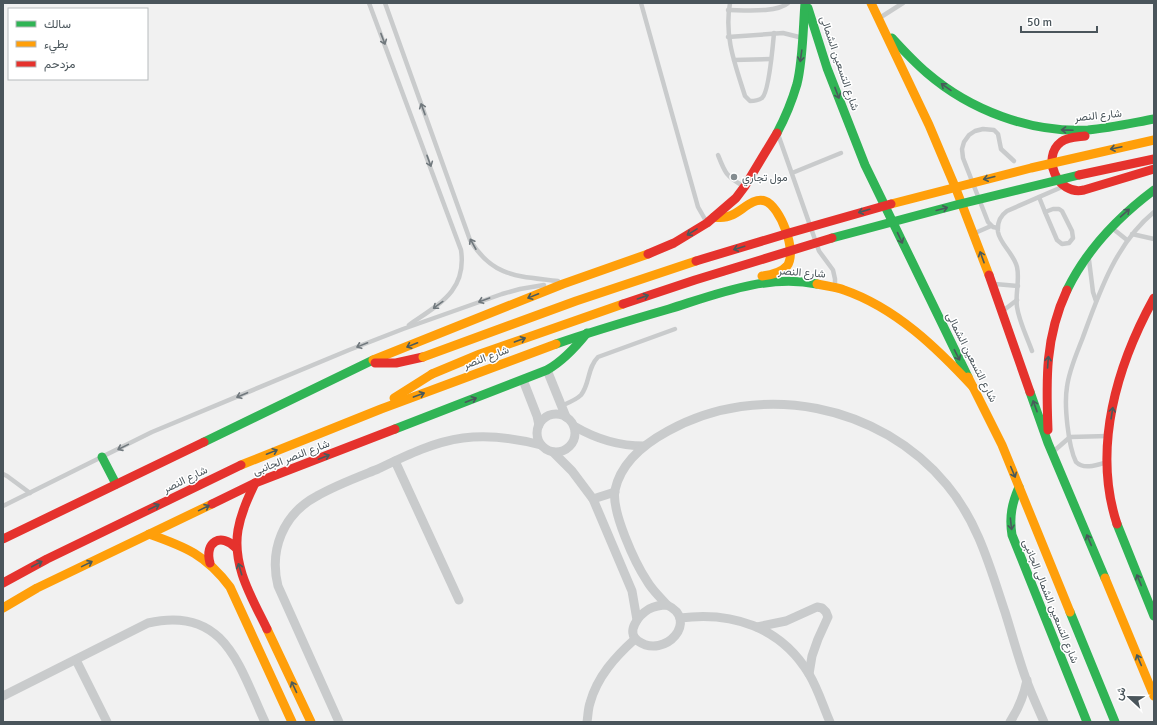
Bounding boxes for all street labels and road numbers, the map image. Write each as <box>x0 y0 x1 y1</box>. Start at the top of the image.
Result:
street label: شارع التسعين الشمالى <box>816 14 862 113</box>
street label: شارع النصر <box>1073 107 1123 126</box>
street label: شارع النصر <box>777 264 827 282</box>
street label: شارع التسعين الشمالى <box>942 310 1000 405</box>
street label: شارع النصر <box>461 343 511 373</box>
street label: شارع النصر الجانبى <box>251 437 332 479</box>
street label: شارع النصر <box>160 463 210 497</box>
street label: شارع التسعين الشمالى الجانبى <box>1019 537 1082 666</box>

